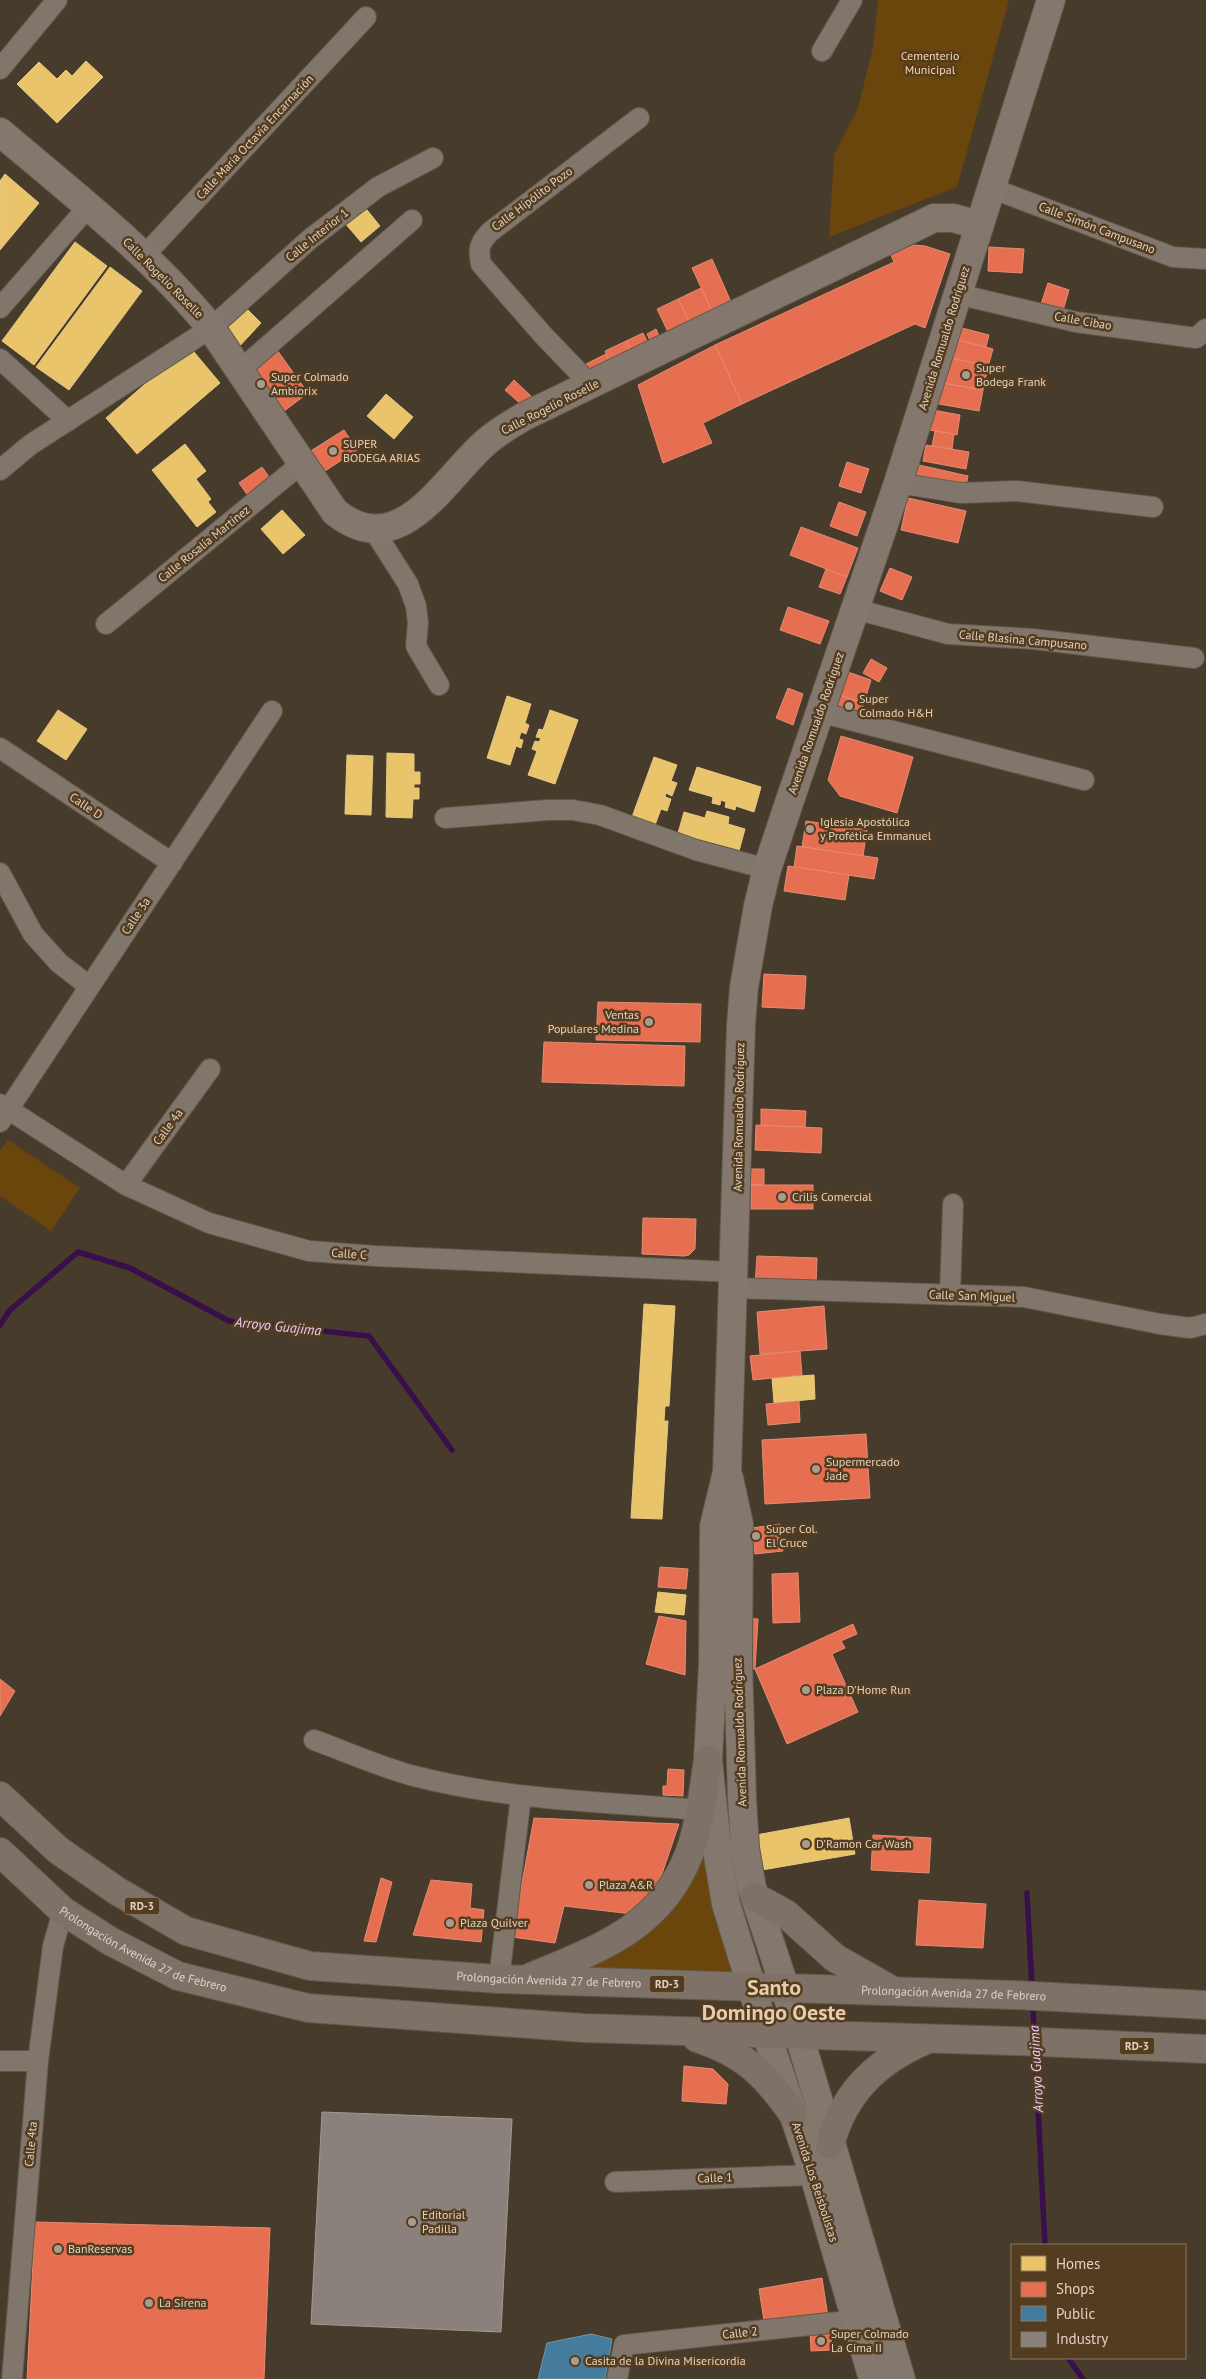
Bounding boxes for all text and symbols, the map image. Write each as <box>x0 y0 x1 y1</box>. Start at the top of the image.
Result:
park label: Cementerio Municipal <box>901 48 959 77</box>
street label: Calle María Octavia Encarnación <box>193 71 316 202</box>
street label: Calle Hipólito Pozo <box>488 163 575 234</box>
street label: Calle Simón Campusano <box>1037 198 1158 257</box>
street label: Calle Interior 1 <box>282 205 351 265</box>
street label: Calle Rogelio Roselle <box>120 234 207 321</box>
street label: Avenida Romualdo Rodríguez <box>914 264 973 412</box>
street label: Calle Cibao <box>1053 308 1113 333</box>
place label: Super Bodega Frank <box>976 360 1046 389</box>
place label: Super Colmado Ambiorix <box>271 369 349 398</box>
marker: Super Bodega Frank <box>960 369 972 381</box>
street label: Calle Rogelio Roselle <box>498 375 601 438</box>
marker: Super Colmado Ambiorix <box>255 378 267 390</box>
place label: SUPER BODEGA ARIAS <box>343 436 420 465</box>
marker: SUPER BODEGA ARIAS <box>327 445 339 457</box>
street label: Calle Rosalía Martínez <box>155 502 253 585</box>
street label: Calle Blasina Campusano <box>958 626 1088 653</box>
street label: Avenida Romualdo Rodríguez <box>784 650 847 796</box>
place label: Super Colmado H&H <box>859 691 933 720</box>
marker: Super Colmado H&H <box>843 700 855 712</box>
street label: Calle D <box>67 789 106 822</box>
place label: Iglesia Apostólica y Profética Emmanuel <box>820 814 932 843</box>
marker: Iglesia Apostólica y Profética Emmanuel <box>804 823 816 835</box>
street label: Calle 3a <box>118 894 153 937</box>
place label: Ventas Populares Medina <box>548 1007 639 1036</box>
marker: Ventas Populares Medina <box>643 1016 655 1028</box>
street label: Avenida Romualdo Rodríguez <box>730 1042 747 1192</box>
street label: Calle 4a <box>149 1106 186 1148</box>
place label: Crilis Comercial <box>792 1189 872 1204</box>
marker: Crilis Comercial <box>776 1191 788 1203</box>
street label: Calle C <box>331 1245 368 1262</box>
street label: Calle San Miguel <box>929 1287 1016 1305</box>
water label: Arroyo Guajima <box>233 1312 322 1340</box>
place label: Supermercado Jade <box>825 1454 900 1483</box>
marker: Supermercado Jade <box>810 1463 822 1475</box>
place label: Super Col. El Cruce <box>766 1521 818 1550</box>
marker: Super Col. El Cruce <box>750 1530 762 1542</box>
street label: Avenida Romualdo Rodríguez <box>729 1657 750 1807</box>
place label: Plaza D'Home Run <box>816 1682 910 1697</box>
marker: Plaza D'Home Run <box>800 1684 812 1696</box>
place label: D'Ramon Car Wash <box>816 1836 912 1851</box>
marker: D'Ramon Car Wash <box>800 1838 812 1850</box>
place label: Plaza A&R <box>599 1877 653 1892</box>
marker: Plaza A&R <box>583 1879 595 1891</box>
road number: RD-3 <box>124 1898 160 1914</box>
street label: Prolongación Avenida 27 de Febrero <box>57 1903 228 1995</box>
place label: Plaza Quilver <box>460 1915 528 1930</box>
marker: Plaza Quilver <box>444 1917 456 1929</box>
street label: Prolongación Avenida 27 de Febrero <box>456 1968 642 1990</box>
district label: Santo Domingo Oeste <box>702 1973 846 2026</box>
road number: RD-3 <box>650 1976 684 1992</box>
street label: Prolongación Avenida 27 de Febrero <box>861 1982 1047 2004</box>
water label: Arroyo Guajima <box>1025 2025 1047 2114</box>
road number: RD-3 <box>1120 2038 1154 2054</box>
street label: Avenida Los Beisbolistas <box>789 2120 842 2244</box>
street label: Calle 4ta <box>21 2121 40 2167</box>
street label: Calle 1 <box>697 2169 733 2186</box>
place label: Editorial Padilla <box>422 2207 466 2236</box>
marker: Editorial Padilla <box>406 2216 418 2228</box>
place label: BanReservas <box>68 2241 132 2256</box>
marker: BanReservas <box>52 2243 64 2255</box>
legend <box>1011 2244 1186 2359</box>
text: Homes <box>1056 2254 1100 2273</box>
text: Shops <box>1056 2279 1095 2298</box>
place label: La Sirena <box>159 2295 206 2310</box>
marker: La Sirena <box>143 2297 155 2309</box>
text: Public <box>1056 2304 1095 2323</box>
street label: Calle 2 <box>722 2323 758 2342</box>
place label: Super Colmado La Cima II <box>831 2326 909 2355</box>
text: Industry <box>1056 2329 1108 2348</box>
marker: Super Colmado La Cima II <box>815 2335 827 2347</box>
place label: Casita de la Divina Misericordia <box>585 2353 746 2368</box>
marker: Casita de la Divina Misericordia <box>569 2355 581 2367</box>

